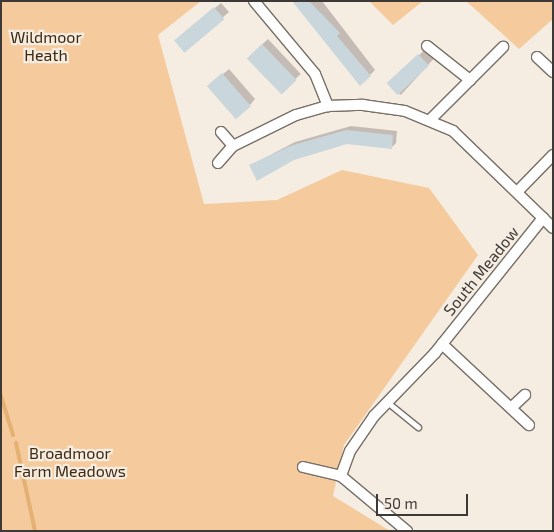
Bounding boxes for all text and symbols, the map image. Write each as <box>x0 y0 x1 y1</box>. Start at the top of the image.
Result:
park label: Wildmoor Heath <box>10 27 82 65</box>
street label: South Meadow <box>439 223 523 319</box>
park label: Broadmoor Farm Meadows <box>14 443 126 481</box>
scale bar <box>379 484 472 516</box>
text: 50 m <box>384 494 418 512</box>

